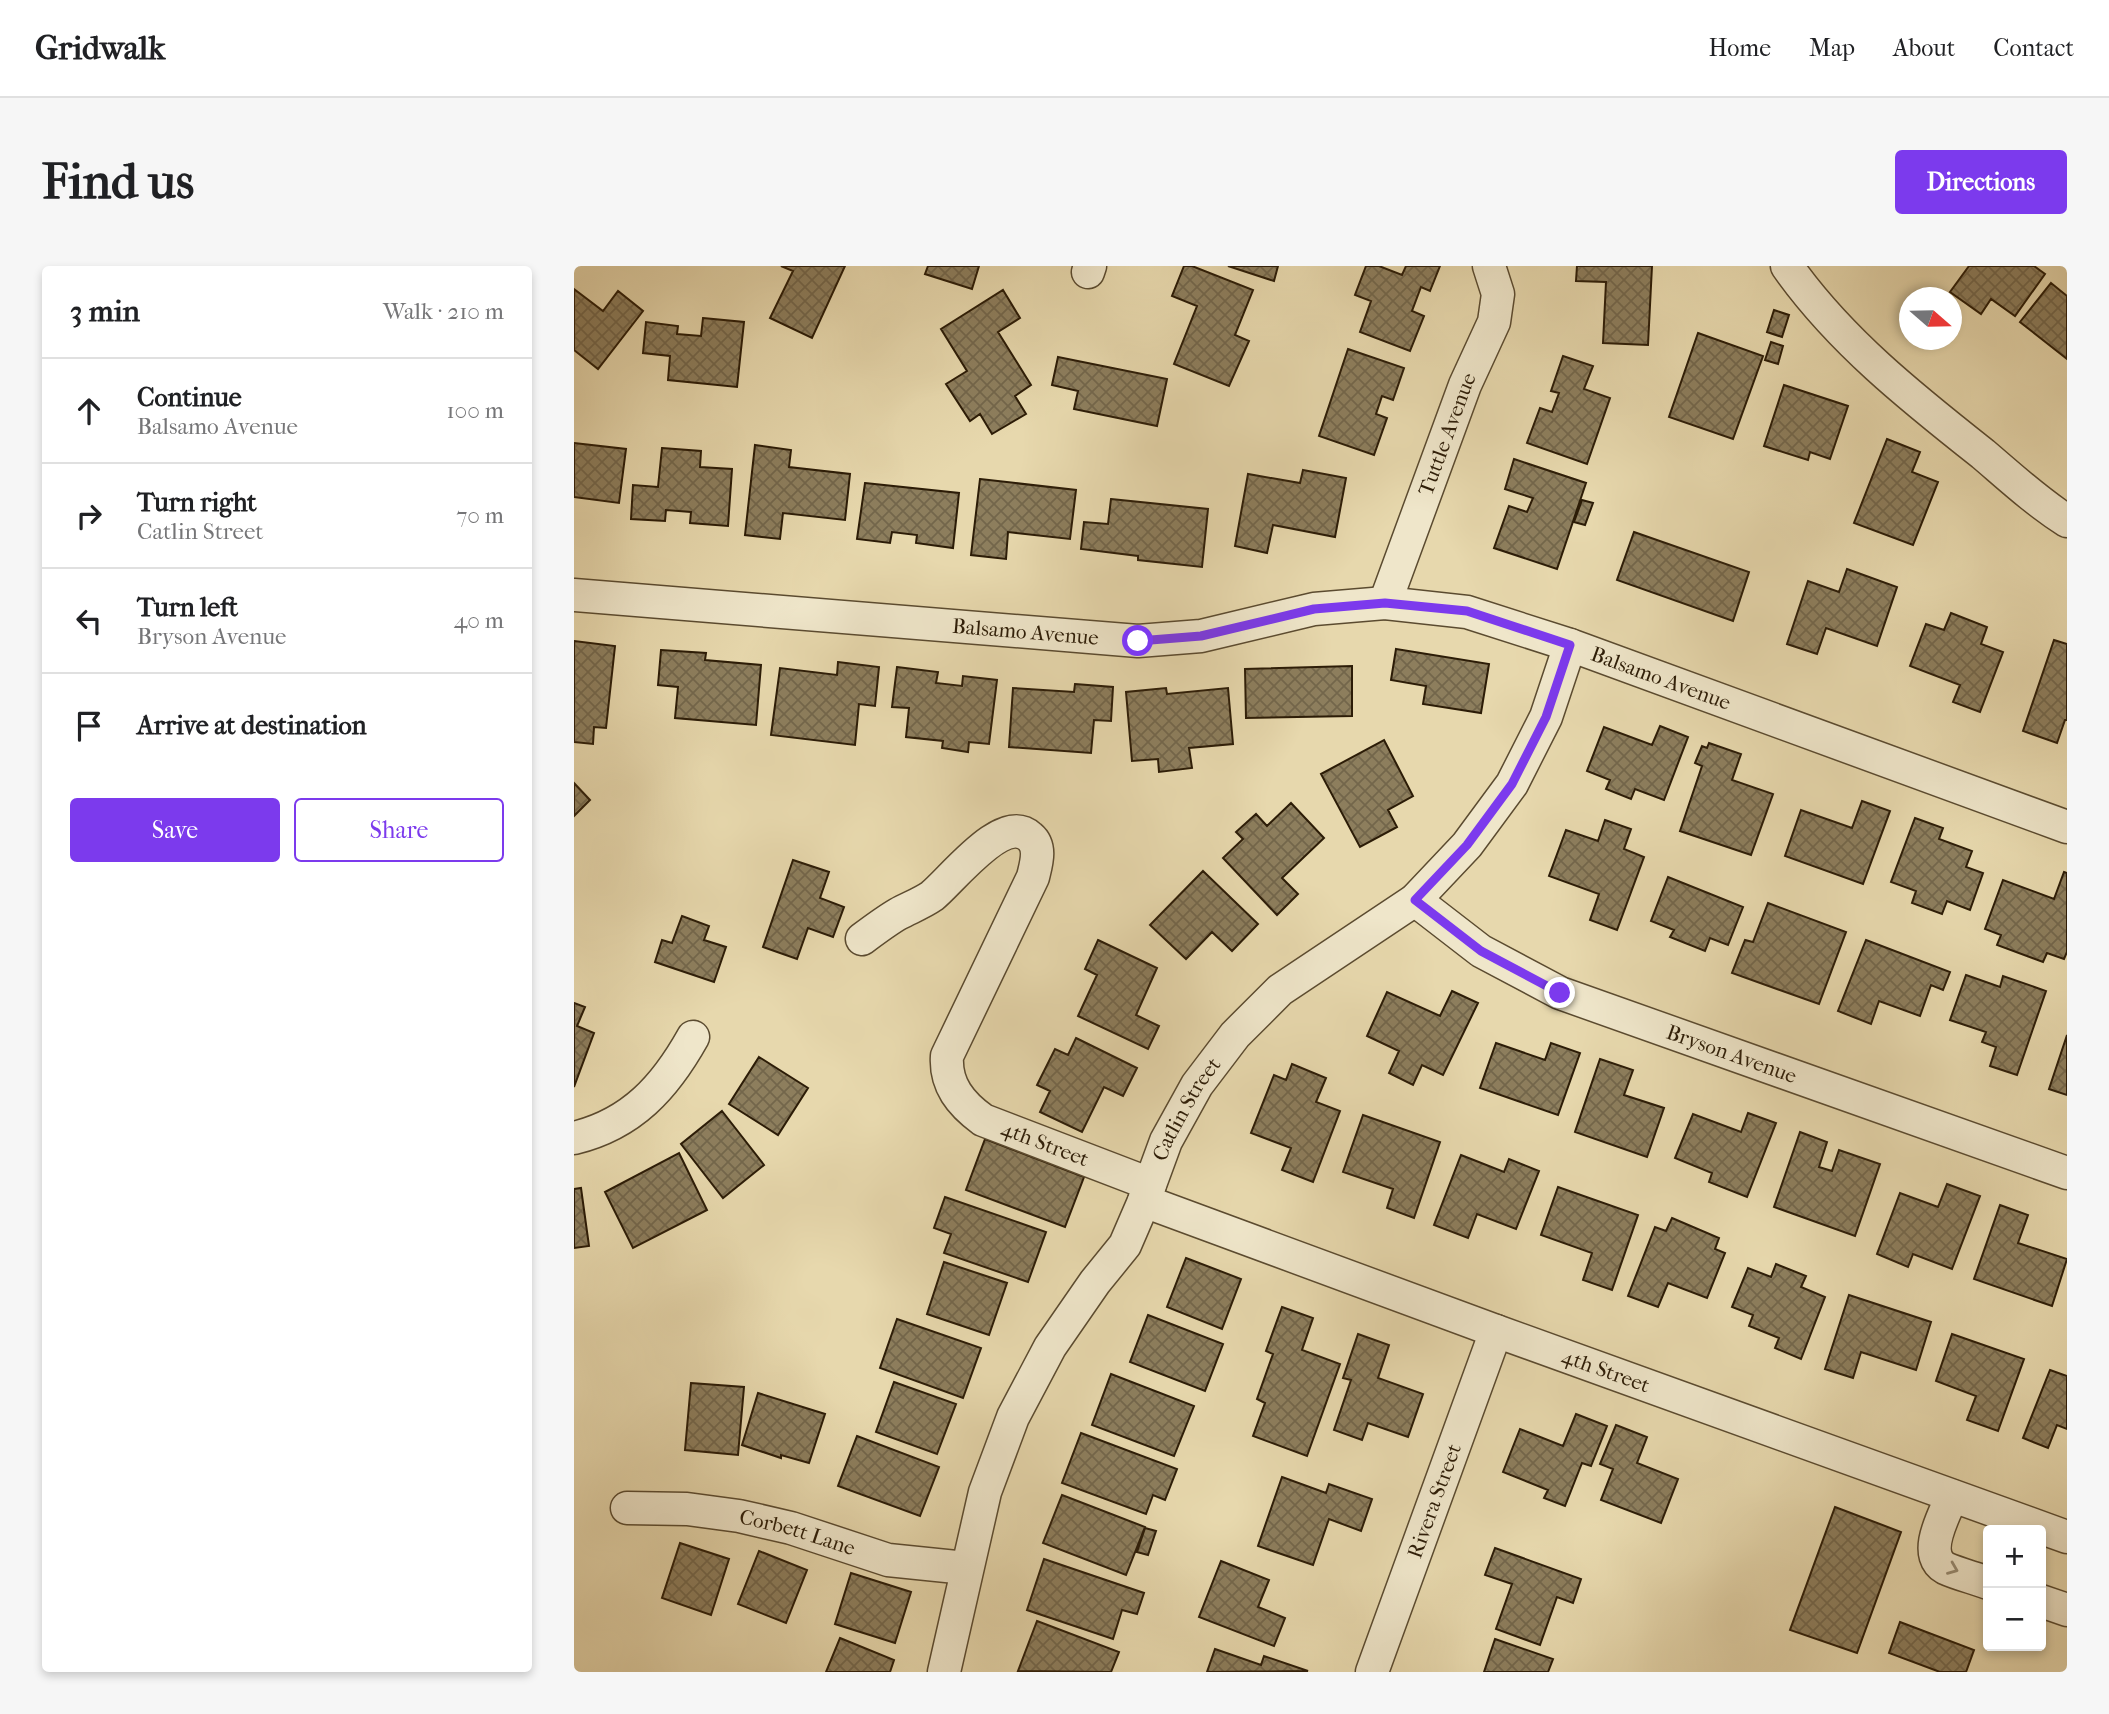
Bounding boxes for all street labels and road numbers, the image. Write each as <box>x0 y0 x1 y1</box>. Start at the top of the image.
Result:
street label: Tuttle Avenue <box>1414 369 1481 499</box>
street label: Balsamo Avenue <box>951 614 1100 650</box>
street label: Balsamo Avenue <box>1588 642 1734 715</box>
street label: Bryson Avenue <box>1663 1020 1800 1088</box>
street label: Catlin Street <box>1148 1052 1226 1164</box>
street label: 4th Street <box>998 1116 1093 1172</box>
street label: 4th Street <box>1559 1344 1653 1398</box>
street label: Rivera Street <box>1402 1440 1466 1562</box>
street label: Corbett Lane <box>737 1504 858 1560</box>

